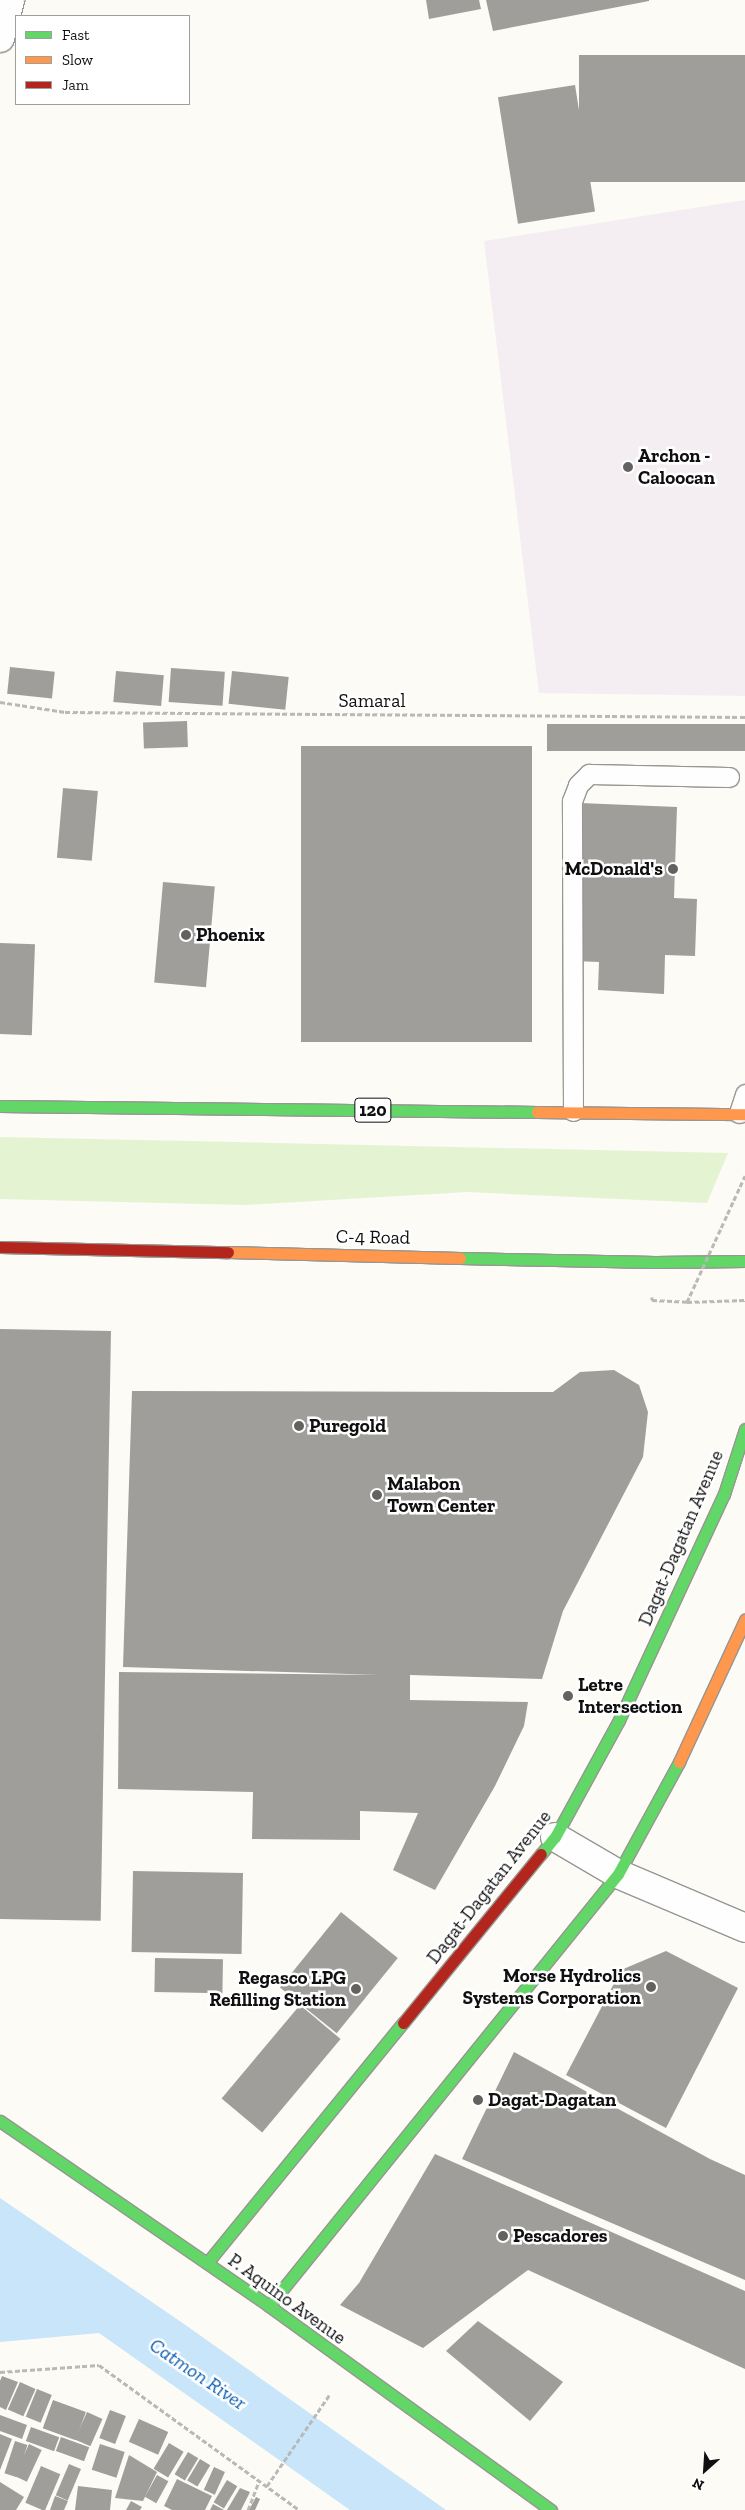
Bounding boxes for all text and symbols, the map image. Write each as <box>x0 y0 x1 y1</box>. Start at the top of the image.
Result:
legend <box>15 15 190 105</box>
text: Fast <box>62 26 90 44</box>
text: Slow <box>62 51 93 69</box>
text: Jam <box>62 76 89 94</box>
place label: Archon - Caloocan <box>638 445 715 489</box>
marker: Archon - Caloocan <box>622 461 634 473</box>
street label: Samaral <box>338 690 406 712</box>
place label: McDonald's <box>565 858 663 880</box>
marker: McDonald's <box>667 863 679 875</box>
place label: Phoenix <box>196 924 265 946</box>
marker: Phoenix <box>180 929 192 941</box>
road number: 120 <box>354 1094 392 1126</box>
street label: C-4 Road <box>336 1225 410 1249</box>
place label: Puregold <box>309 1415 386 1437</box>
marker: Puregold <box>293 1420 305 1432</box>
street label: Dagat-Dagatan Avenue <box>634 1447 728 1629</box>
place label: Malabon Town Center <box>387 1473 495 1517</box>
marker: Malabon Town Center <box>371 1489 383 1501</box>
place label: Letre Intersection <box>578 1674 682 1718</box>
marker: Letre Intersection <box>562 1690 574 1702</box>
street label: Dagat-Dagatan Avenue <box>422 1806 556 1968</box>
place label: Morse Hydrolics Systems Corporation <box>463 1965 641 2009</box>
place label: Regasco LPG Refilling Station <box>209 1967 346 2011</box>
marker: Morse Hydrolics Systems Corporation <box>645 1981 657 1993</box>
marker: Regasco LPG Refilling Station <box>350 1983 362 1995</box>
place label: Dagat-Dagatan <box>488 2089 616 2111</box>
marker: Dagat-Dagatan <box>472 2094 484 2106</box>
place label: Pescadores <box>513 2225 608 2247</box>
marker: Pescadores <box>497 2230 509 2242</box>
street label: P. Aquino Avenue <box>223 2248 351 2350</box>
water label: Catmon River <box>145 2333 251 2415</box>
north arrow <box>680 2445 730 2495</box>
text: N <box>690 2474 707 2494</box>

